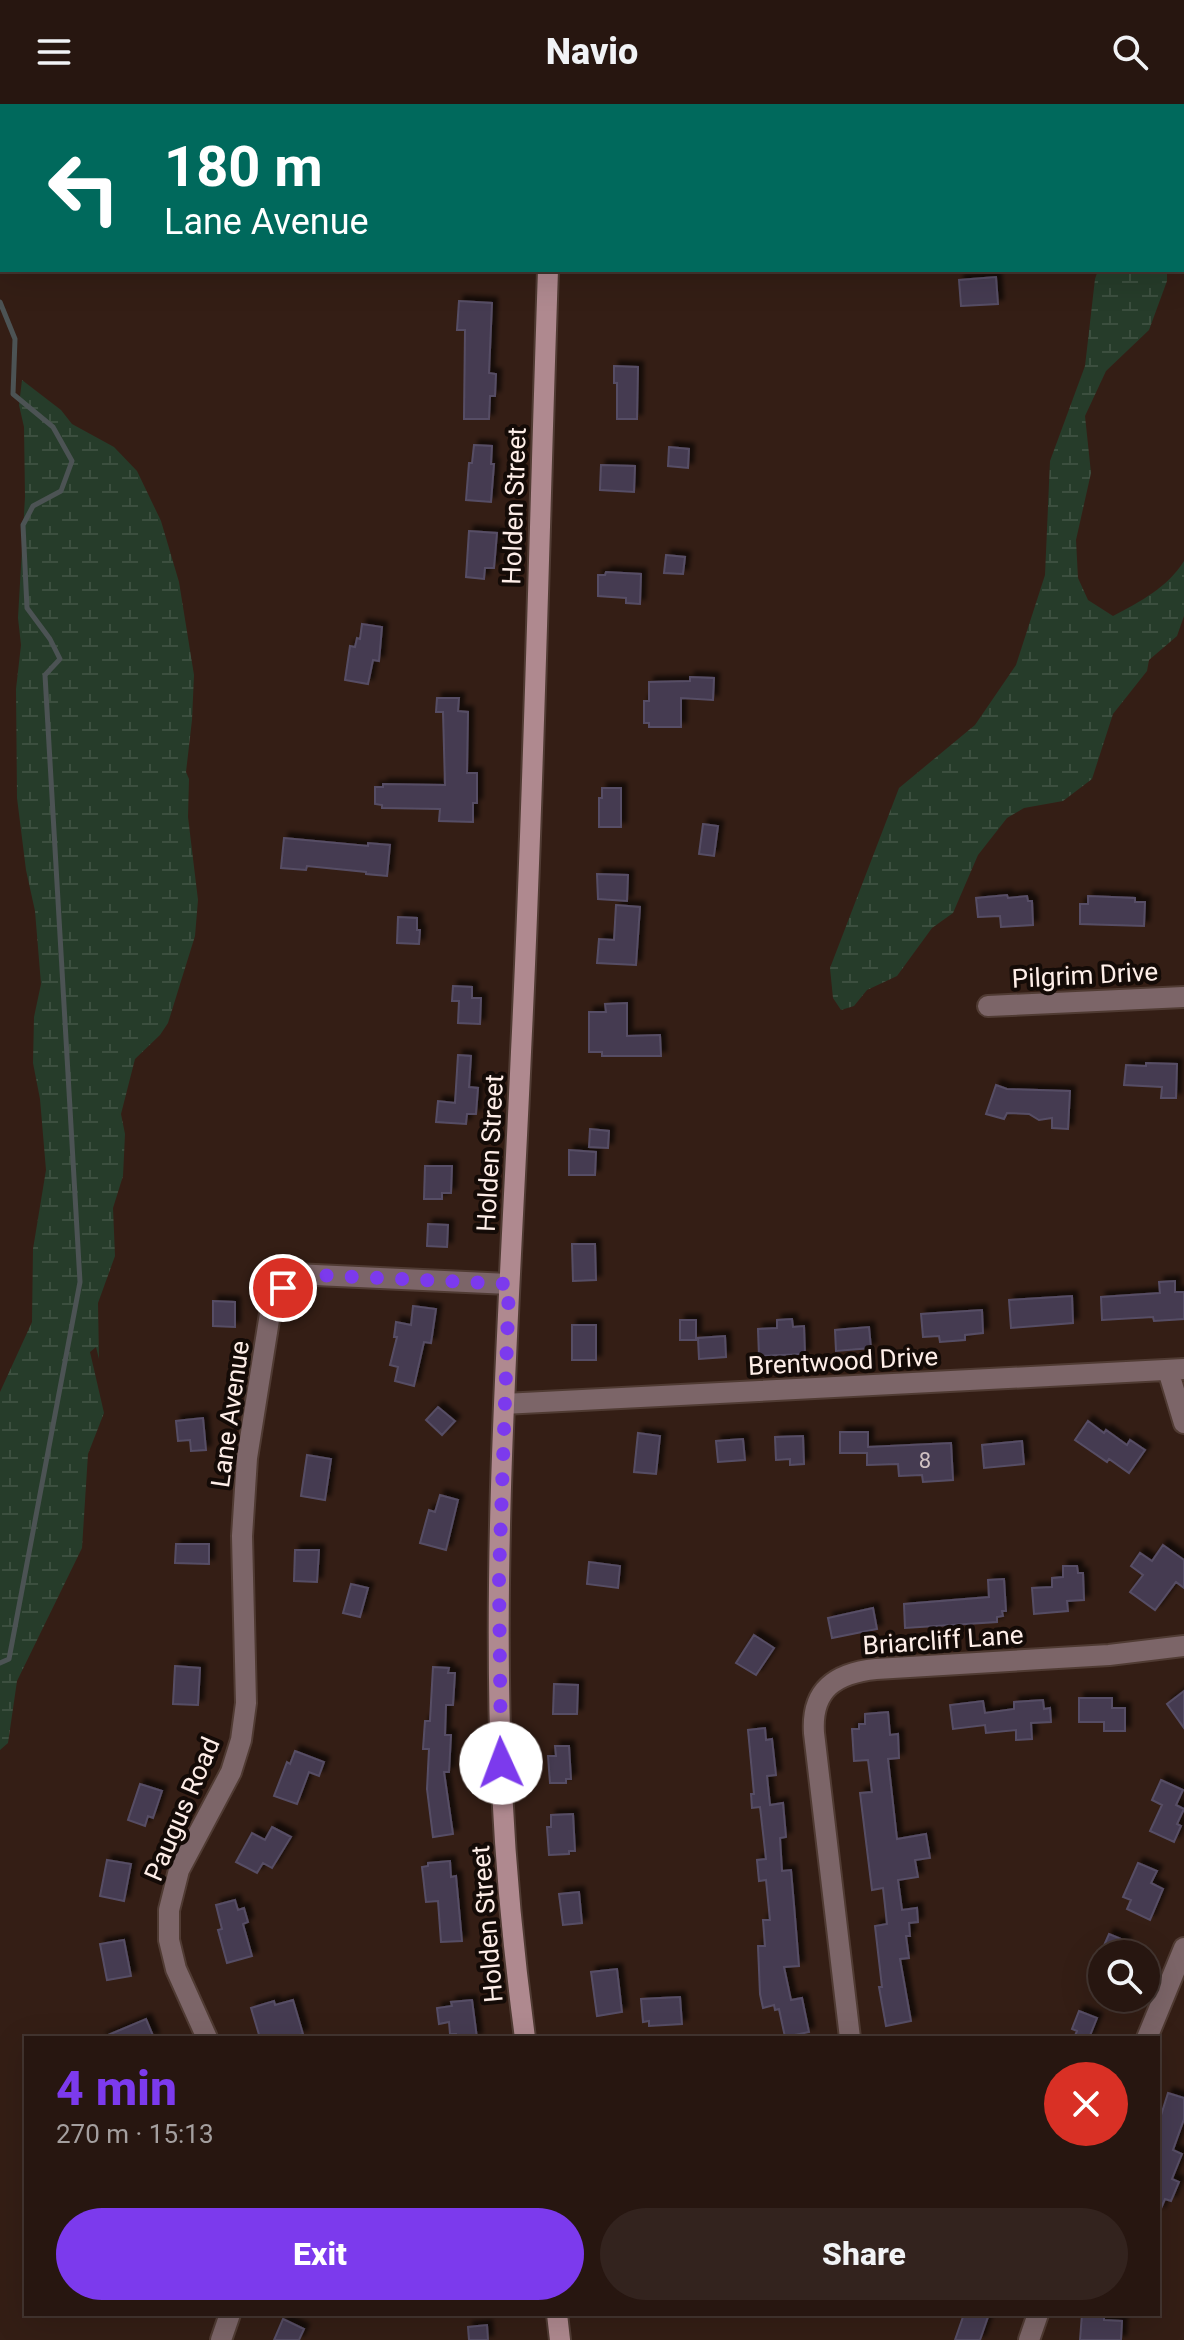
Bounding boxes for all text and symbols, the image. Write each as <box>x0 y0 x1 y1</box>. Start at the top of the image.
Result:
icon: menu <box>32 30 76 74</box>
icon: search <box>1108 30 1152 74</box>
text: Navio <box>546 31 638 73</box>
text: 180 m <box>164 134 323 200</box>
icon: left <box>32 136 136 240</box>
text: Lane Avenue <box>164 201 369 243</box>
street label: Holden Street <box>496 427 532 585</box>
street label: Pilgrim Drive <box>1011 956 1159 994</box>
street label: Holden Street <box>471 1074 509 1232</box>
pin <box>249 1254 317 1322</box>
icon: arrive <box>261 1266 305 1310</box>
street label: Lane Avenue <box>205 1339 255 1489</box>
street label: Brentwood Drive <box>747 1341 939 1381</box>
house number: 8 <box>919 1448 931 1473</box>
street label: Briarcliff Lane <box>862 1619 1024 1661</box>
position arrow <box>459 1721 543 1805</box>
street label: Paugus Road <box>138 1733 226 1885</box>
street label: Holden Street <box>465 1844 509 2004</box>
map controls <box>1088 1940 1160 2012</box>
button: search <box>1088 1940 1160 2012</box>
text: 4 min <box>56 2060 177 2117</box>
button: close <box>1044 2062 1128 2146</box>
text: 270 m · 15:13 <box>56 2119 214 2149</box>
button: Exit <box>56 2208 584 2300</box>
button: Share <box>600 2208 1128 2300</box>

